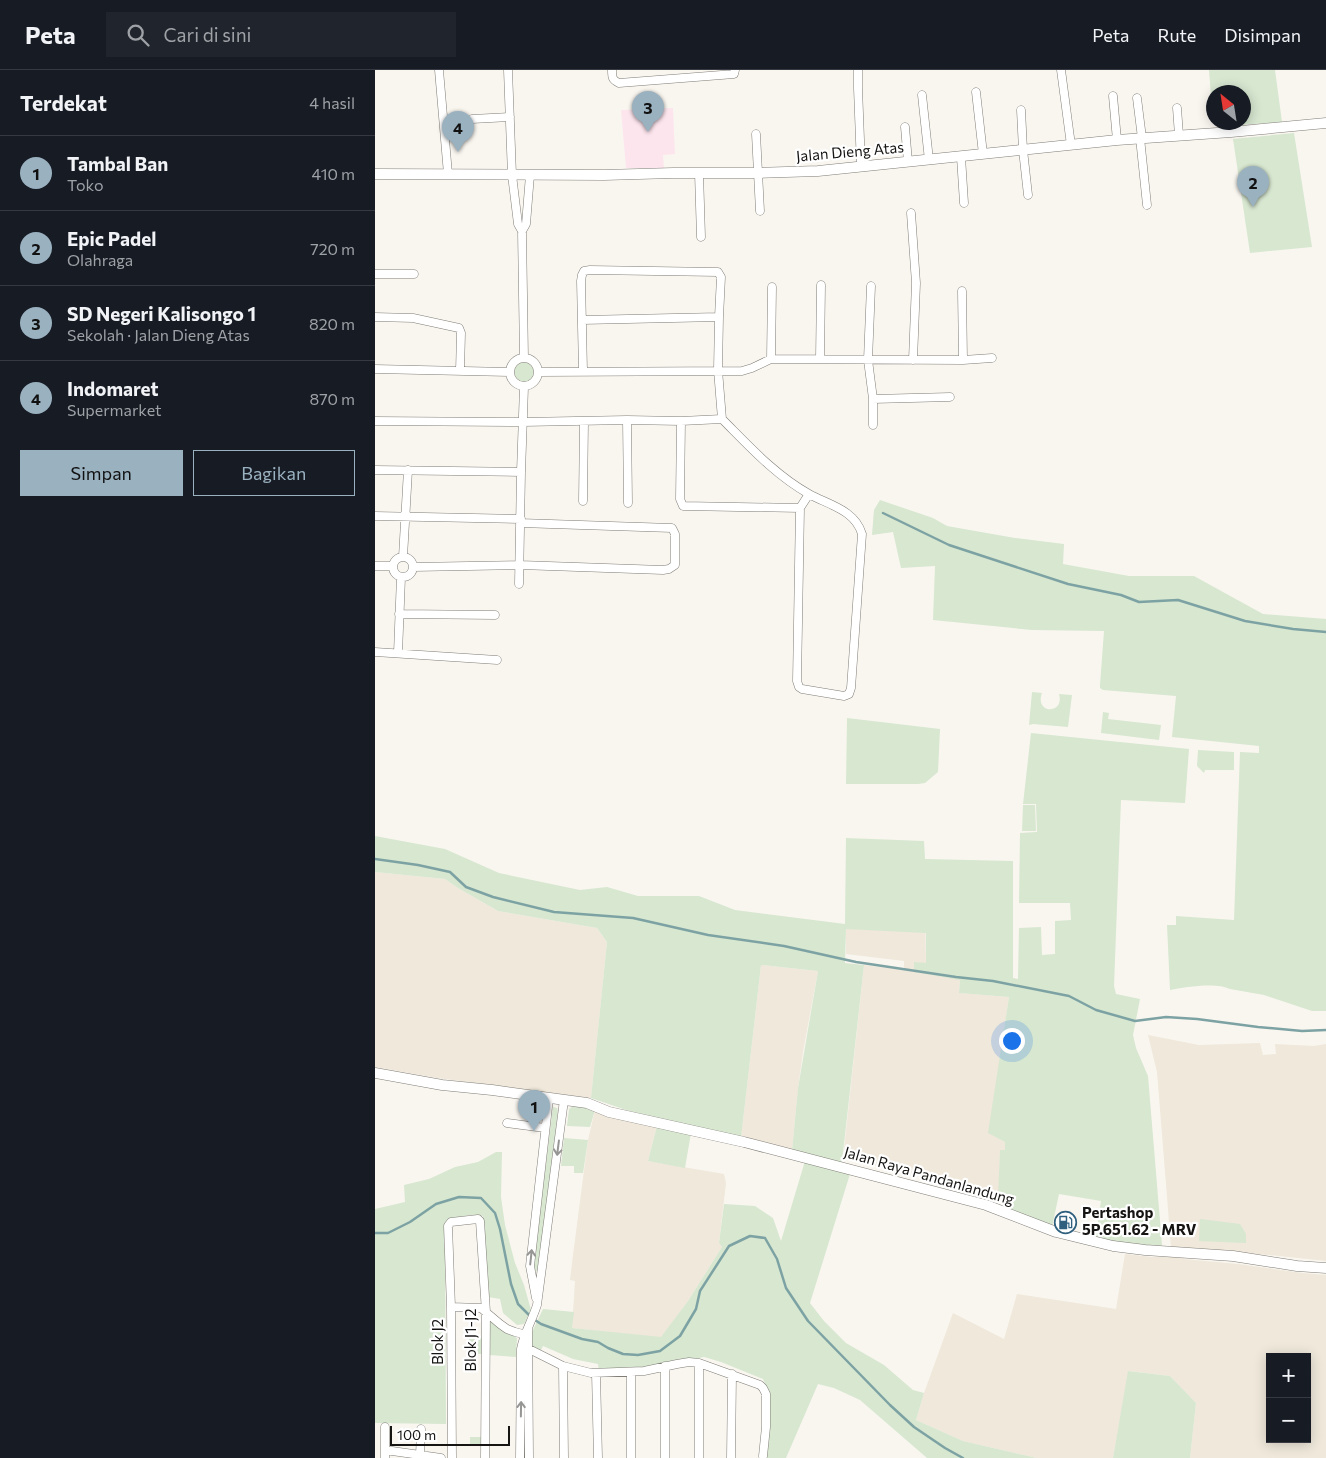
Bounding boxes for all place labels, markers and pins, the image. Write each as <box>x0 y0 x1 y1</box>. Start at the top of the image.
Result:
pin: 3 <box>632 91 664 132</box>
pin: 4 <box>442 111 474 152</box>
pin: 2 <box>1237 166 1269 207</box>
pin: 1 <box>518 1090 550 1131</box>
place label: Pertashop 5P.651.62 - MRV <box>1082 1203 1197 1238</box>
fuel station icon: Pertashop 5P.651.62 - MRV <box>1054 1210 1078 1234</box>

